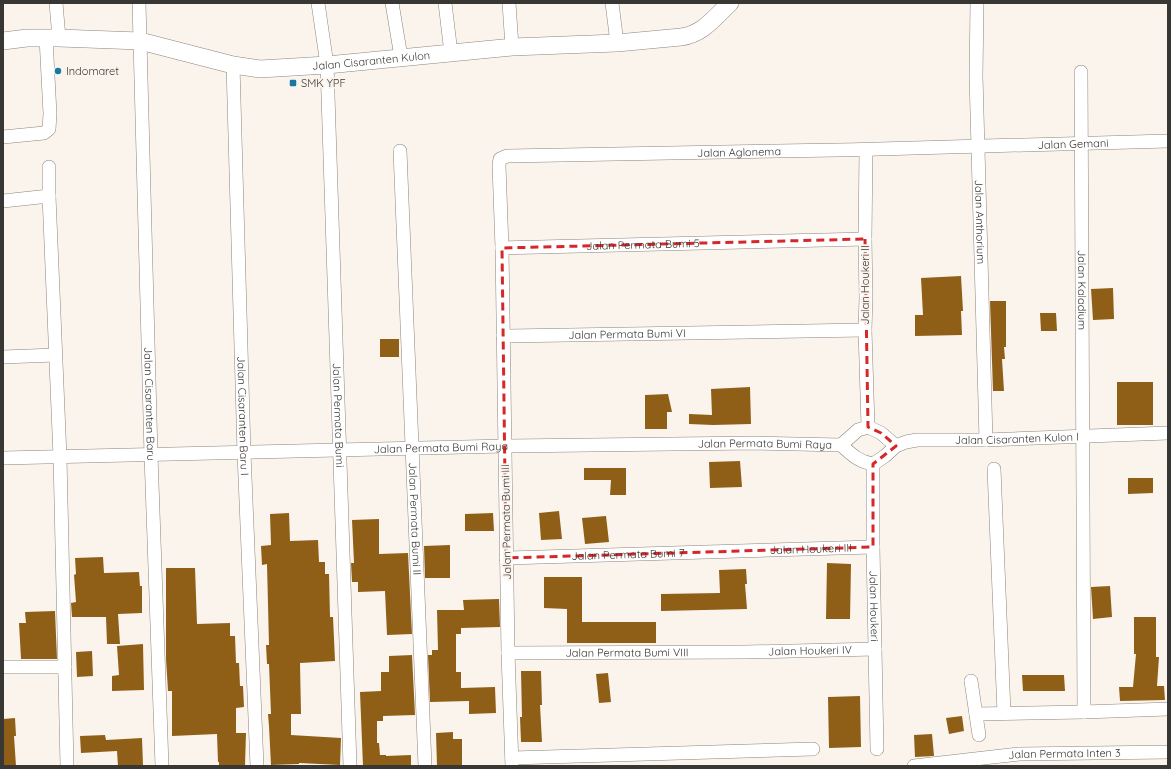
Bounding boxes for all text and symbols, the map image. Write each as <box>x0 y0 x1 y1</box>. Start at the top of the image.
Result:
street label: Jalan Cisaranten Kulon <box>312 48 431 73</box>
place label: Indomaret <box>66 64 119 78</box>
marker: Indomaret <box>53 66 63 76</box>
place label: SMK YPF <box>301 76 346 90</box>
marker: SMK YPF <box>288 78 298 88</box>
street label: Jalan Gemani <box>1037 136 1109 152</box>
street label: Jalan Aglonema <box>697 144 781 160</box>
street label: Jalan Anthorium <box>972 179 988 264</box>
street label: Jalan Permata Bumi 5 <box>586 236 700 253</box>
street label: Jalan Houkeri II <box>858 245 872 325</box>
street label: Jalan Kaladium <box>1075 250 1089 330</box>
street label: Jalan Permata Bumi VI <box>568 326 686 342</box>
street label: Jalan Cisaranten Baru <box>141 347 158 461</box>
street label: Jalan Cisaranten Baru I <box>234 356 252 476</box>
street label: Jalan Permata Bumi <box>330 363 347 468</box>
street label: Jalan Cisaranten Kulon I <box>955 429 1079 447</box>
street label: Jalan Permata Bumi Raya <box>698 436 832 452</box>
street label: Jalan Permata Bumi Raya <box>373 439 508 456</box>
street label: Jalan Permata Bumi II <box>406 462 424 575</box>
street label: Jalan Permata Bumi III <box>498 464 514 580</box>
street label: Jalan Houkeri III <box>770 541 852 557</box>
street label: Jalan Permata Bumi 7 <box>571 546 685 563</box>
street label: Jalan Houkeri <box>866 570 882 642</box>
street label: Jalan Houkeri IV <box>768 643 852 658</box>
street label: Jalan Permata Bumi VIII <box>565 645 689 660</box>
street label: Jalan Permata Inten 3 <box>1007 746 1121 762</box>

